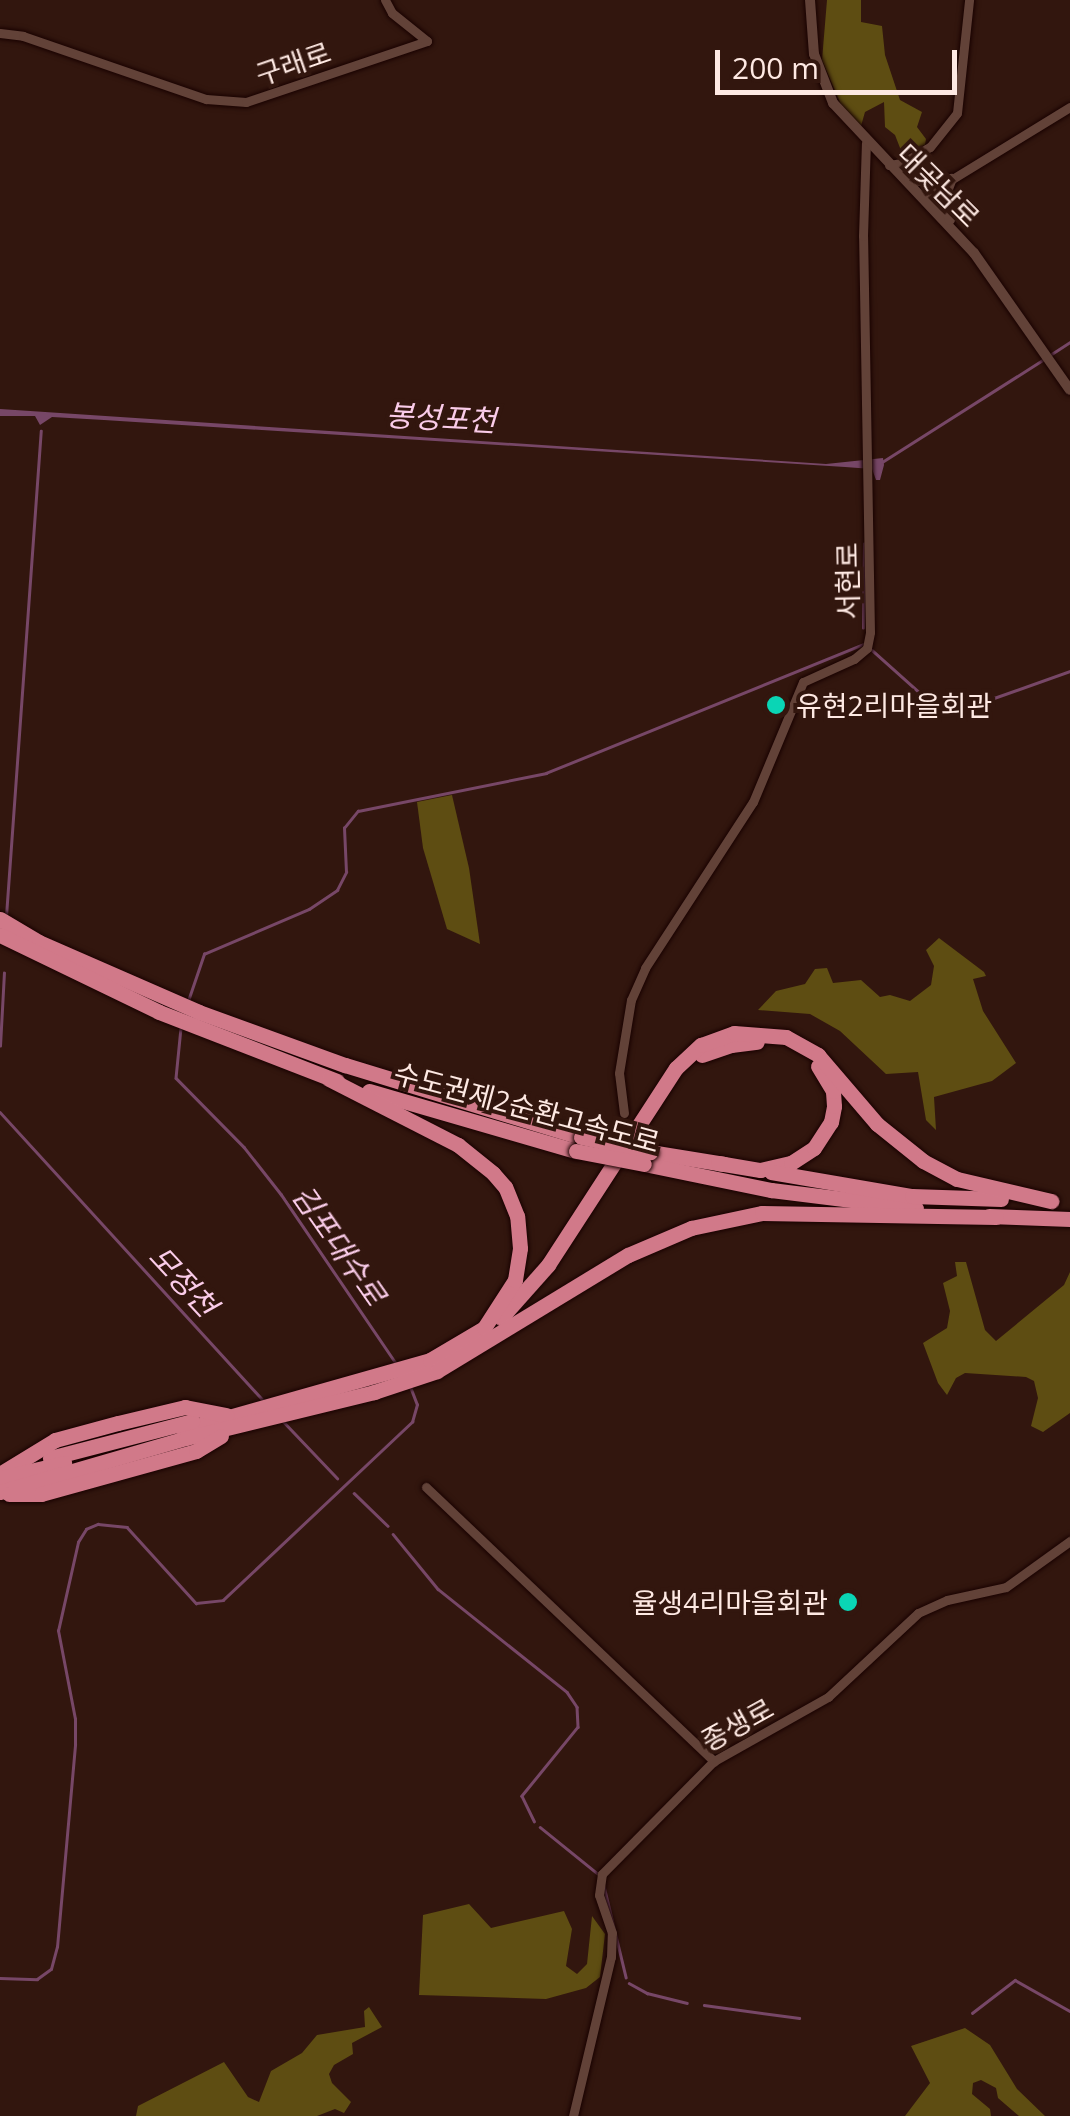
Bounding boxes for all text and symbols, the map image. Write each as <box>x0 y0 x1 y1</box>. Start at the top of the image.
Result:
scale bar <box>720 30 962 92</box>
street label: 구래로 <box>251 35 335 91</box>
text: 200 m <box>732 47 819 88</box>
street label: 대곶남로 <box>891 137 987 233</box>
water label: 봉성포천 <box>385 397 497 439</box>
street label: 서현로 <box>830 542 864 620</box>
place label: 유현2리마을회관 <box>796 688 992 722</box>
marker: 유현2리마을회관 <box>765 694 787 716</box>
street label: 수도권제2순환고속도로 <box>391 1055 663 1159</box>
water label: 김포대수로 <box>285 1178 393 1312</box>
water label: 모정천 <box>142 1238 224 1324</box>
place label: 율생4리마을회관 <box>632 1585 828 1619</box>
marker: 율생4리마을회관 <box>837 1591 859 1613</box>
street label: 종생로 <box>695 1691 779 1757</box>

